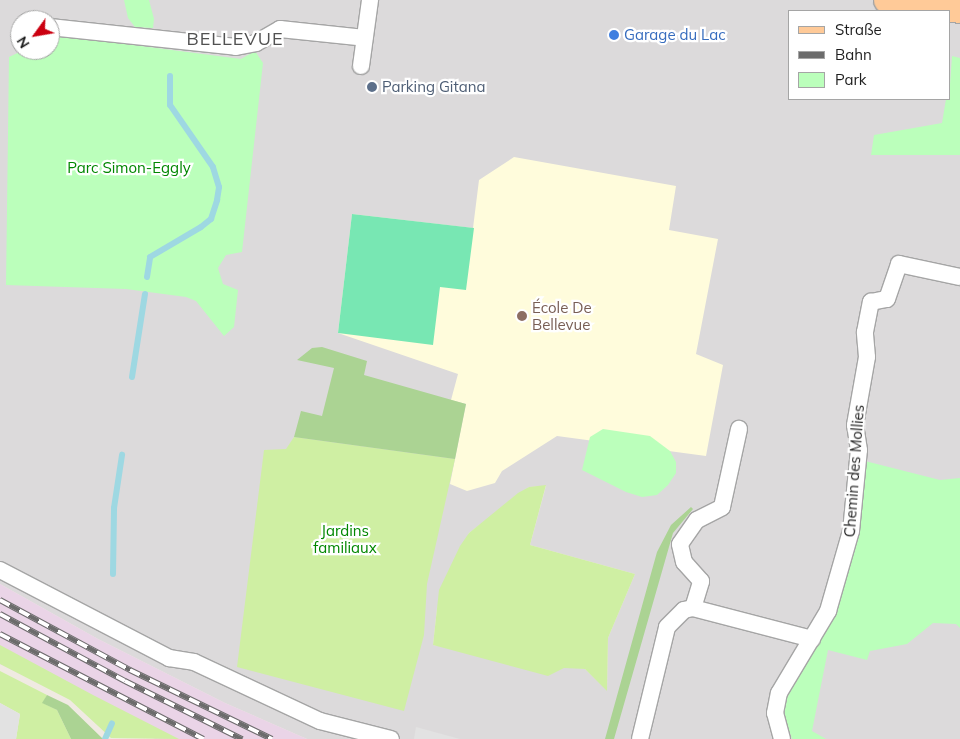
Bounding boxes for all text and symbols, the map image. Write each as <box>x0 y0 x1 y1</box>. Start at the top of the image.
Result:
north arrow <box>10 10 60 60</box>
legend <box>788 10 950 100</box>
text: Straße <box>835 20 882 39</box>
place label: Garage du Lac <box>624 26 726 44</box>
district label: BELLEVUE <box>185 28 285 50</box>
marker: Garage du Lac <box>608 29 620 41</box>
text: N <box>13 33 34 52</box>
text: Bahn <box>835 45 872 64</box>
text: Park <box>835 70 867 89</box>
place label: Parking Gitana <box>382 78 485 96</box>
marker: Parking Gitana <box>366 81 378 93</box>
park label: Parc Simon-Eggly <box>67 159 191 177</box>
place label: École De Bellevue <box>532 298 592 333</box>
marker: École De Bellevue <box>516 310 528 322</box>
street label: Chemin des Mollies <box>840 404 868 538</box>
park label: Jardins familiaux <box>313 521 377 556</box>

